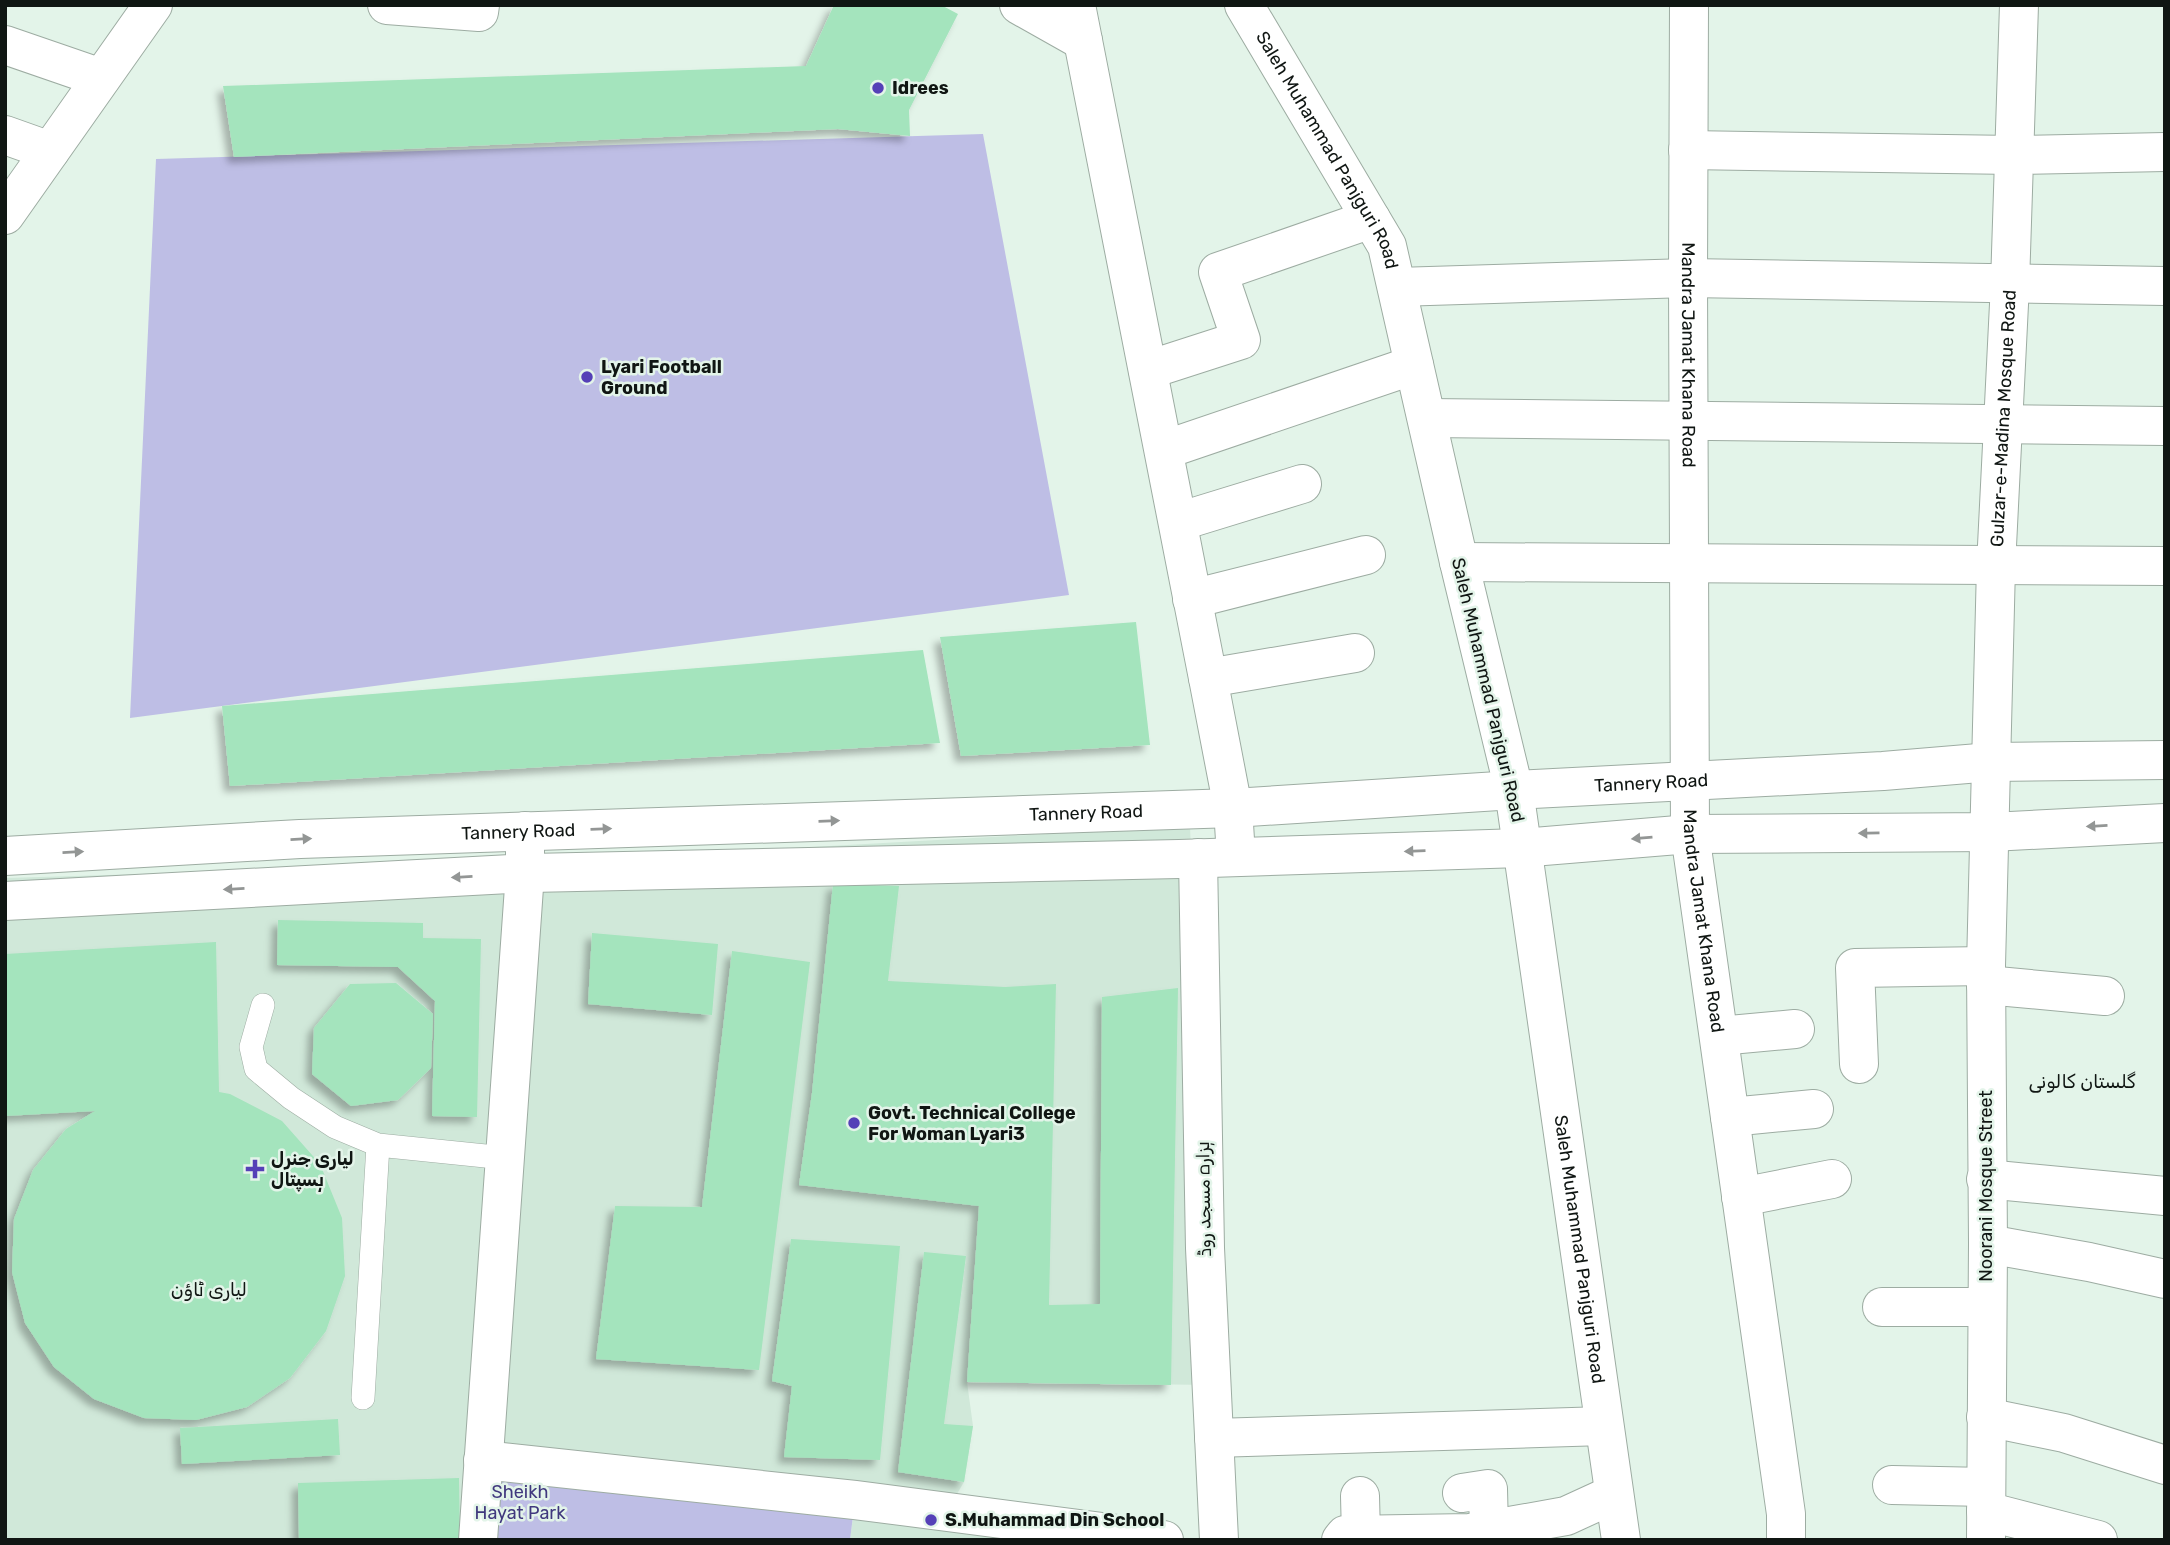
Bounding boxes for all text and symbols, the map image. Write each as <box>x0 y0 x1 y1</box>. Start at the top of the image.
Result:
street label: Saleh Muhammad Panjguri Road <box>1251 27 1403 271</box>
place label: Idrees <box>892 77 949 99</box>
marker: Idrees <box>870 80 886 96</box>
street label: Mandra Jamat Khana Road <box>1677 242 1700 468</box>
street label: Gulzar-e-Madina Mosque Road <box>1986 289 2021 547</box>
place label: Lyari Football Ground <box>601 356 722 399</box>
marker: Lyari Football Ground <box>579 369 595 385</box>
street label: Saleh Muhammad Panjguri Road <box>1447 556 1529 824</box>
street label: Tannery Road <box>1594 769 1709 797</box>
street label: Tannery Road <box>1029 800 1143 826</box>
street label: Mandra Jamat Khana Road <box>1679 809 1729 1034</box>
one-way arrow <box>818 815 840 826</box>
street label: Tannery Road <box>461 819 576 845</box>
one-way arrow <box>2085 821 2107 832</box>
one-way arrow <box>591 823 613 834</box>
one-way arrow <box>1858 827 1880 839</box>
one-way arrow <box>290 833 312 844</box>
one-way arrow <box>1631 833 1653 844</box>
one-way arrow <box>1404 845 1426 857</box>
one-way arrow <box>63 846 85 857</box>
one-way arrow <box>450 871 472 882</box>
one-way arrow <box>223 883 245 894</box>
district label: گلستان کالونی <box>2028 1070 2136 1093</box>
street label: Noorani Mosque Street <box>1975 1090 1997 1282</box>
place label: Govt. Technical College For Woman Lyari3 <box>868 1102 1076 1145</box>
street label: Saleh Muhammad Panjguri Road <box>1550 1114 1610 1385</box>
marker: Govt. Technical College For Woman Lyari3 <box>846 1115 862 1131</box>
street label: ہزارہ مسجد روڈ <box>1192 1141 1217 1257</box>
place label: لیاری جنرل ہسپتال <box>271 1148 354 1192</box>
marker: لیاری جنرل ہسپتال <box>245 1159 265 1179</box>
district label: لیاری ٹاؤن <box>171 1278 247 1301</box>
park label: Sheikh Hayat Park <box>475 1481 566 1524</box>
place label: S.Muhammad Din School <box>945 1509 1164 1531</box>
marker: S.Muhammad Din School <box>923 1512 939 1528</box>

